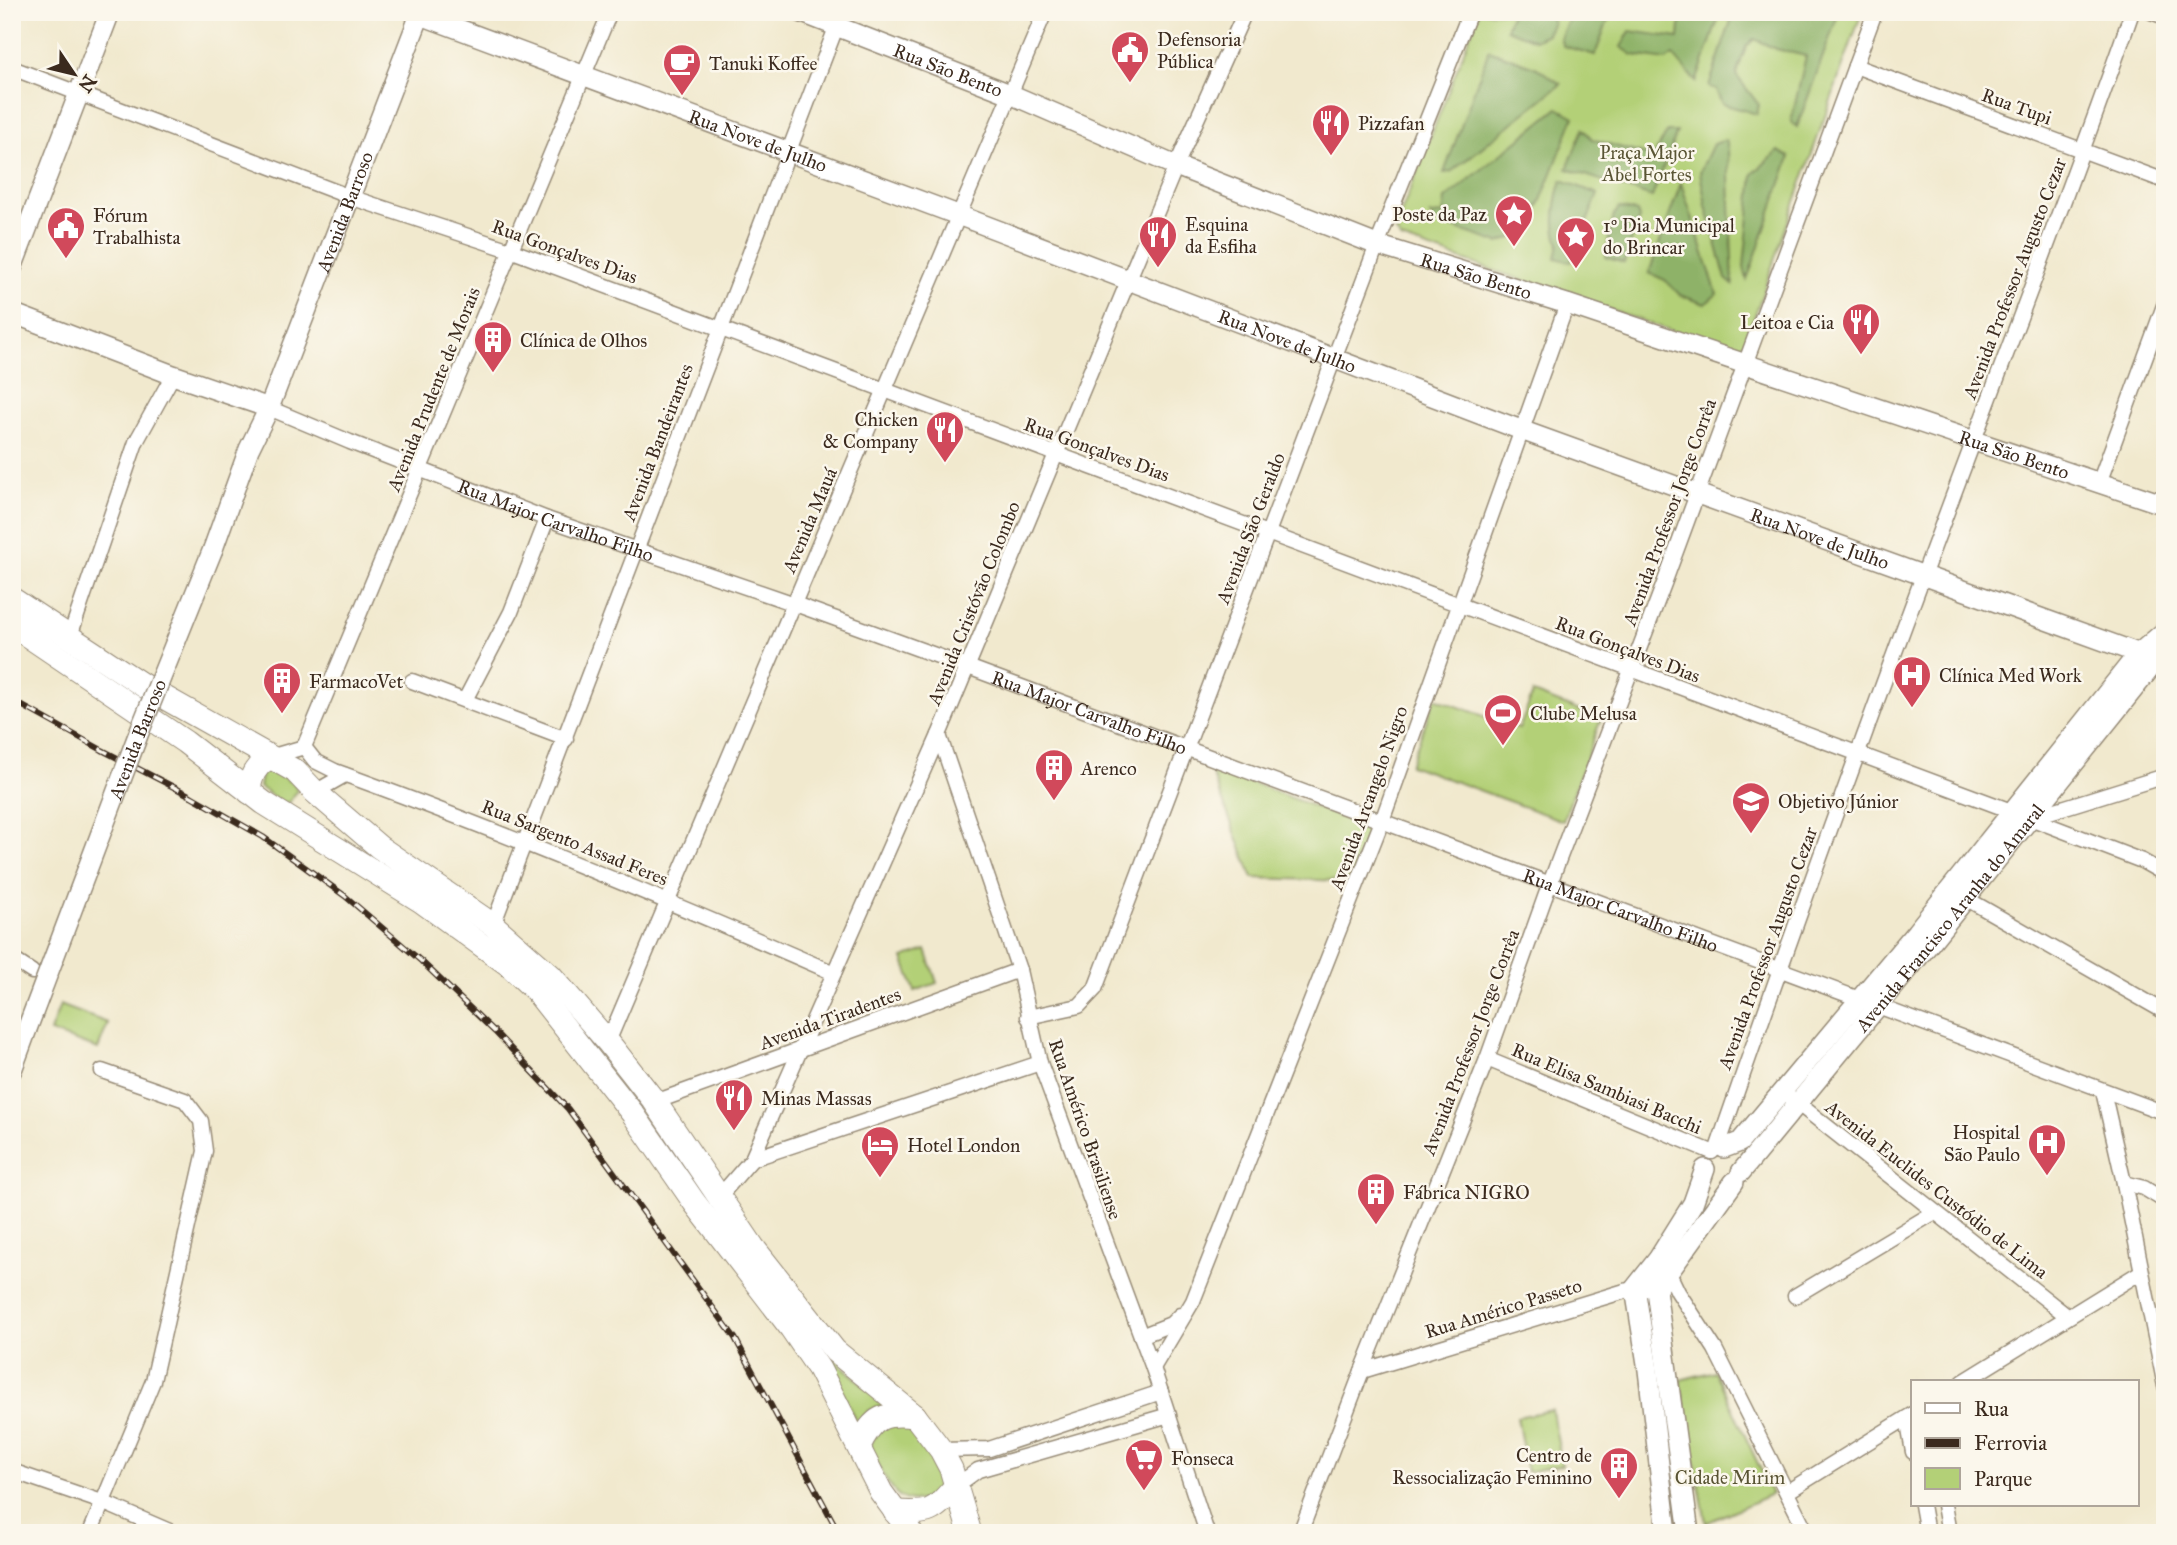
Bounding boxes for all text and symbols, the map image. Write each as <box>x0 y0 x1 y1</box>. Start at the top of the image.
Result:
place label: Defensoria Pública <box>1157 28 1242 73</box>
public building icon: Defensoria Pública <box>1109 29 1151 84</box>
north arrow <box>38 38 108 108</box>
street label: Rua São Bento <box>890 39 1006 102</box>
cafe icon: Tanuki Koffee <box>661 42 703 97</box>
place label: Tanuki Koffee <box>709 52 818 75</box>
text: N <box>73 70 102 97</box>
street label: Rua Tupi <box>1979 83 2055 130</box>
restaurant icon: Pizzafan <box>1310 102 1352 157</box>
street label: Rua Nove de Julho <box>685 105 830 177</box>
place label: Pizzafan <box>1358 112 1424 135</box>
park label: Praça Major Abel Fortes <box>1599 141 1695 186</box>
street label: Avenida Barroso <box>311 148 378 276</box>
street label: Avenida Professor Augusto Cezar <box>1957 154 2072 403</box>
place icon: Poste da Paz <box>1493 193 1535 248</box>
place label: Poste da Paz <box>1392 203 1487 226</box>
place label: Fórum Trabalhista <box>93 204 182 249</box>
public building icon: Fórum Trabalhista <box>45 205 87 260</box>
place label: Esquina da Esfiha <box>1185 213 1258 258</box>
street label: Rua Gonçalves Dias <box>489 214 641 289</box>
restaurant icon: Esquina da Esfiha <box>1137 214 1179 269</box>
place label: 1º Dia Municipal do Brincar <box>1603 214 1736 259</box>
place icon: 1º Dia Municipal do Brincar <box>1555 215 1597 270</box>
street label: Rua São Bento <box>1417 248 1535 304</box>
street label: Avenida Prudente de Morais <box>382 284 485 496</box>
restaurant icon: Leitoa e Cia <box>1840 301 1882 356</box>
street label: Rua Nove de Julho <box>1215 304 1360 378</box>
place label: Leitoa e Cia <box>1740 311 1835 334</box>
building icon: Clínica de Olhos <box>472 319 514 374</box>
place label: Clínica de Olhos <box>520 329 647 352</box>
street label: Avenida Bandeirantes <box>617 360 698 525</box>
street label: Avenida Professor Jorge Corrêa <box>1617 395 1723 630</box>
place label: Chicken & Company <box>823 408 919 453</box>
restaurant icon: Chicken & Company <box>924 409 966 464</box>
street label: Rua Gonçalves Dias <box>1021 412 1173 487</box>
street label: Rua São Bento <box>1956 425 2073 484</box>
street label: Avenida São Geraldo <box>1211 449 1290 608</box>
street label: Avenida Mauá <box>777 463 842 577</box>
street label: Rua Major Carvalho Filho <box>454 474 657 567</box>
street label: Avenida Cristóvão Colombo <box>922 498 1025 709</box>
street label: Rua Nove de Julho <box>1747 503 1892 574</box>
street label: Rua Gonçalves Dias <box>1552 611 1704 688</box>
hospital icon: Clínica Med Work <box>1891 654 1933 709</box>
building icon: FarmacoVet <box>261 660 303 715</box>
place label: Clínica Med Work <box>1939 664 2082 687</box>
street label: Rua Major Carvalho Filho <box>988 666 1190 760</box>
place label: FarmacoVet <box>309 670 403 693</box>
street label: Avenida Barroso <box>103 676 171 804</box>
sports icon: Clube Melusa <box>1482 692 1524 747</box>
place label: Clube Melusa <box>1530 702 1638 725</box>
street label: Avenida Arcangelo Nigro <box>1324 703 1414 895</box>
building icon: Arenco <box>1033 747 1075 802</box>
place label: Arenco <box>1080 757 1137 780</box>
school or university icon: Objetivo Júnior <box>1730 780 1772 835</box>
place label: Objetivo Júnior <box>1778 790 1899 814</box>
street label: Rua Sargento Assad Feres <box>478 795 671 891</box>
street label: Avenida Francisco Aranha do Amaral <box>1850 799 2050 1037</box>
street label: Avenida Professor Augusto Cezar <box>1712 823 1823 1074</box>
street label: Rua Major Carvalho Filho <box>1520 864 1721 958</box>
street label: Avenida Professor Jorge Corrêa <box>1416 925 1525 1160</box>
street label: Avenida Tiradentes <box>756 982 904 1055</box>
street label: Rua Américo Brasiliense <box>1044 1036 1127 1222</box>
street label: Rua Elisa Sambiasi Bacchi <box>1508 1038 1705 1139</box>
restaurant icon: Minas Massas <box>713 1077 755 1132</box>
place label: Minas Massas <box>761 1087 872 1110</box>
street label: Avenida Euclides Custódio de Lima <box>1820 1095 2053 1284</box>
place label: Hospital São Paulo <box>1944 1121 2021 1166</box>
hospital icon: Hospital São Paulo <box>2026 1122 2068 1177</box>
hotel icon: Hotel London <box>859 1124 901 1179</box>
place label: Hotel London <box>907 1134 1020 1157</box>
building icon: Fábrica NIGRO <box>1355 1171 1397 1226</box>
place label: Fábrica NIGRO <box>1403 1181 1530 1204</box>
street label: Rua Américo Passeto <box>1422 1274 1585 1343</box>
legend <box>1911 1380 2138 1506</box>
text: Rua <box>1974 1396 2009 1422</box>
text: Ferrovia <box>1974 1430 2047 1456</box>
supermarket icon: Fonseca <box>1123 1437 1165 1492</box>
place label: Centro de Ressocialização Feminino <box>1392 1444 1592 1489</box>
building icon: Centro de Ressocialização Feminino <box>1598 1445 1640 1500</box>
place label: Fonseca <box>1171 1447 1235 1470</box>
park label: Cidade Mirim <box>1675 1466 1785 1489</box>
text: Parque <box>1974 1466 2033 1492</box>

